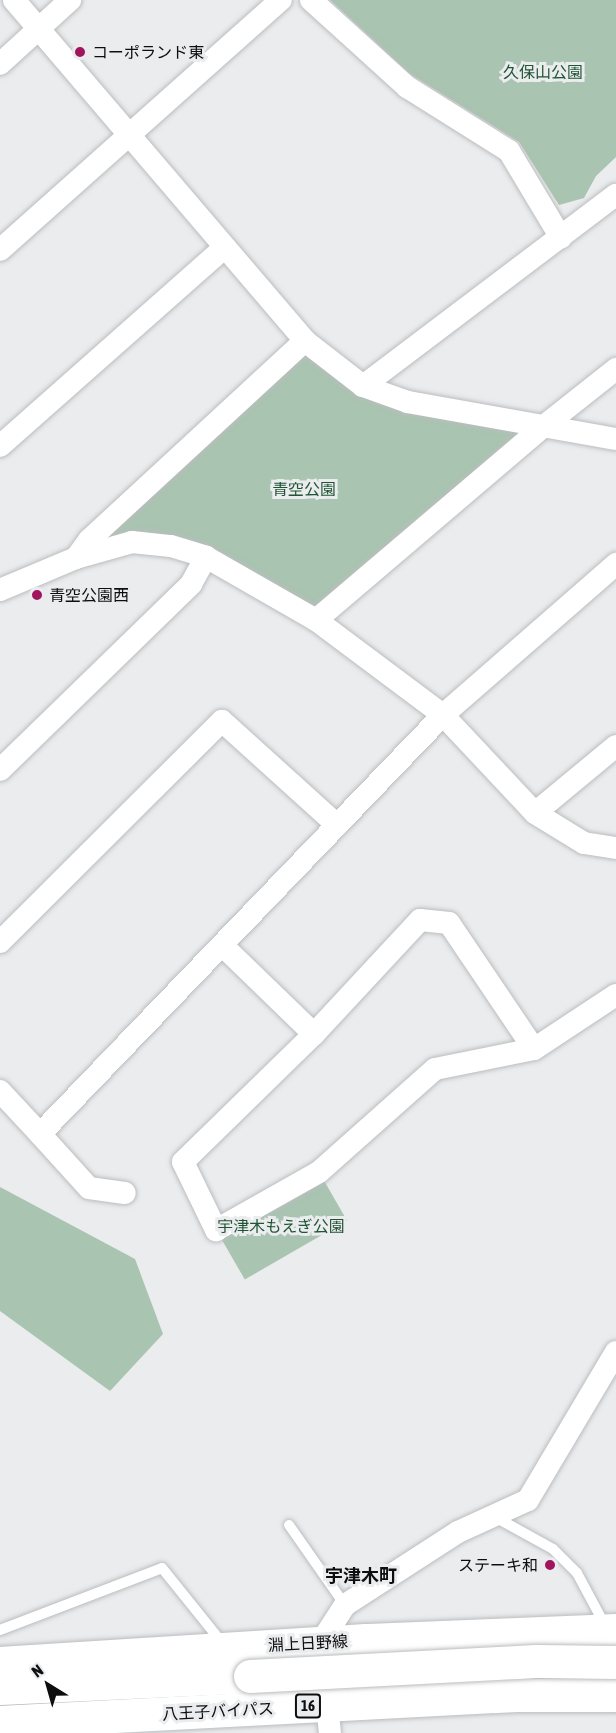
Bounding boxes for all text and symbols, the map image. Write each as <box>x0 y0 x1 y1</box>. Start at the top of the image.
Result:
place label: コーポランド東 <box>92 42 204 62</box>
marker: コーポランド東 <box>73 45 87 59</box>
park label: 久保山公園 <box>503 62 583 82</box>
park label: 青空公園 <box>272 479 336 499</box>
place label: 青空公園西 <box>49 585 129 605</box>
marker: 青空公園西 <box>30 588 44 602</box>
park label: 宇津木もえぎ公園 <box>217 1216 345 1236</box>
place label: ステーキ和 <box>458 1555 538 1575</box>
marker: ステーキ和 <box>543 1558 557 1572</box>
district label: 宇津木町 <box>325 1565 397 1587</box>
street label: 淵上日野線 <box>268 1631 348 1655</box>
north arrow <box>18 1655 78 1715</box>
text: N <box>28 1661 46 1681</box>
road number: 16 <box>294 1694 322 1718</box>
street label: 八王子バイパス <box>162 1698 274 1724</box>

